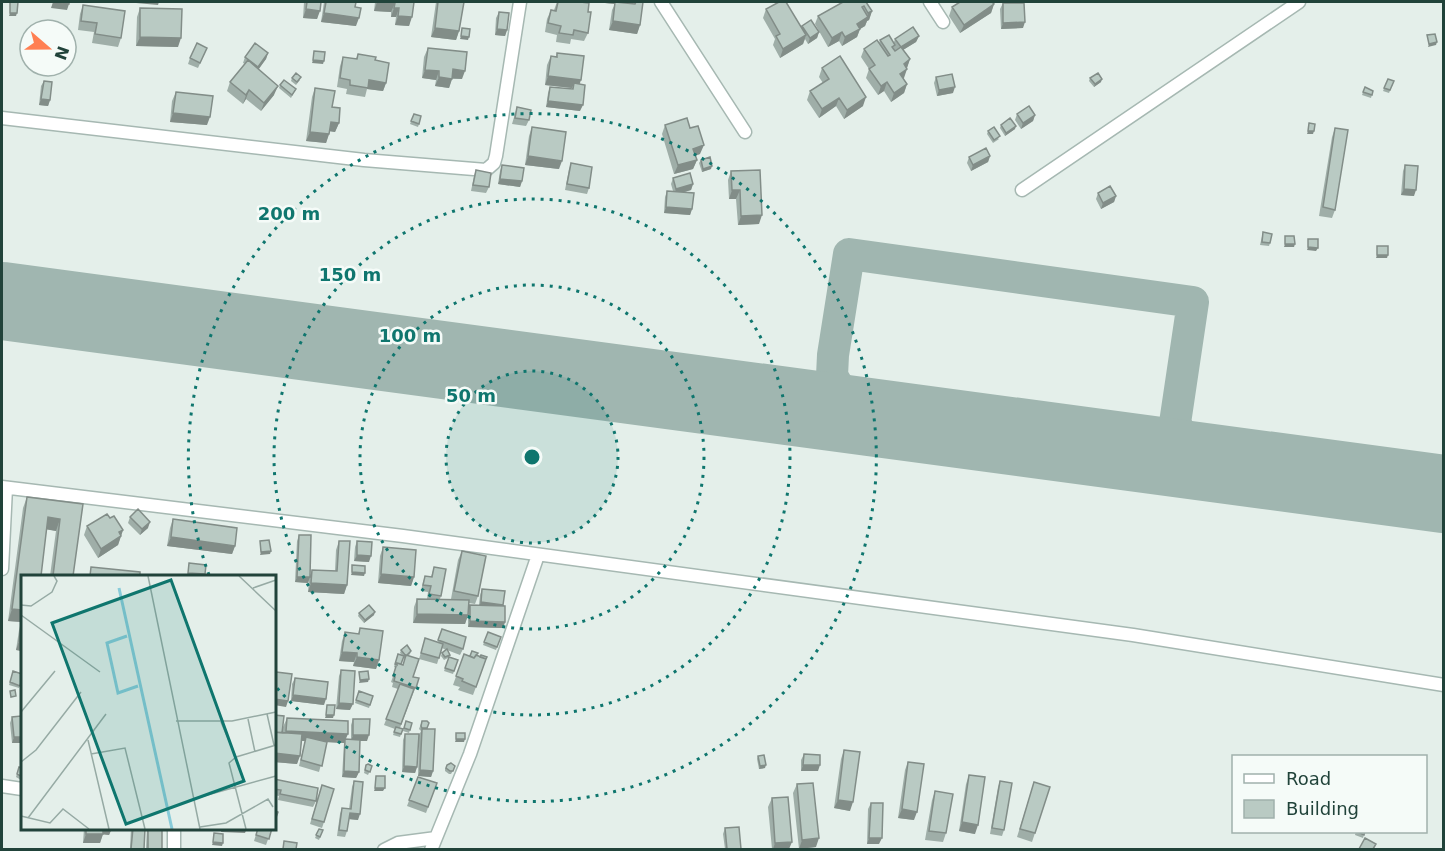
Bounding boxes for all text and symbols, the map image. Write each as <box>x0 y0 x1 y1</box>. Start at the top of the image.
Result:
north arrow <box>18 18 78 78</box>
text: N <box>50 43 73 63</box>
text: 200 m <box>258 203 320 224</box>
text: 150 m <box>319 264 381 285</box>
text: 100 m <box>379 325 441 346</box>
text: 50 m <box>446 385 496 406</box>
centre of rings <box>522 447 542 467</box>
inset map <box>21 575 276 830</box>
legend <box>1232 755 1427 833</box>
text: Road <box>1286 768 1331 789</box>
text: Building <box>1286 798 1359 819</box>

